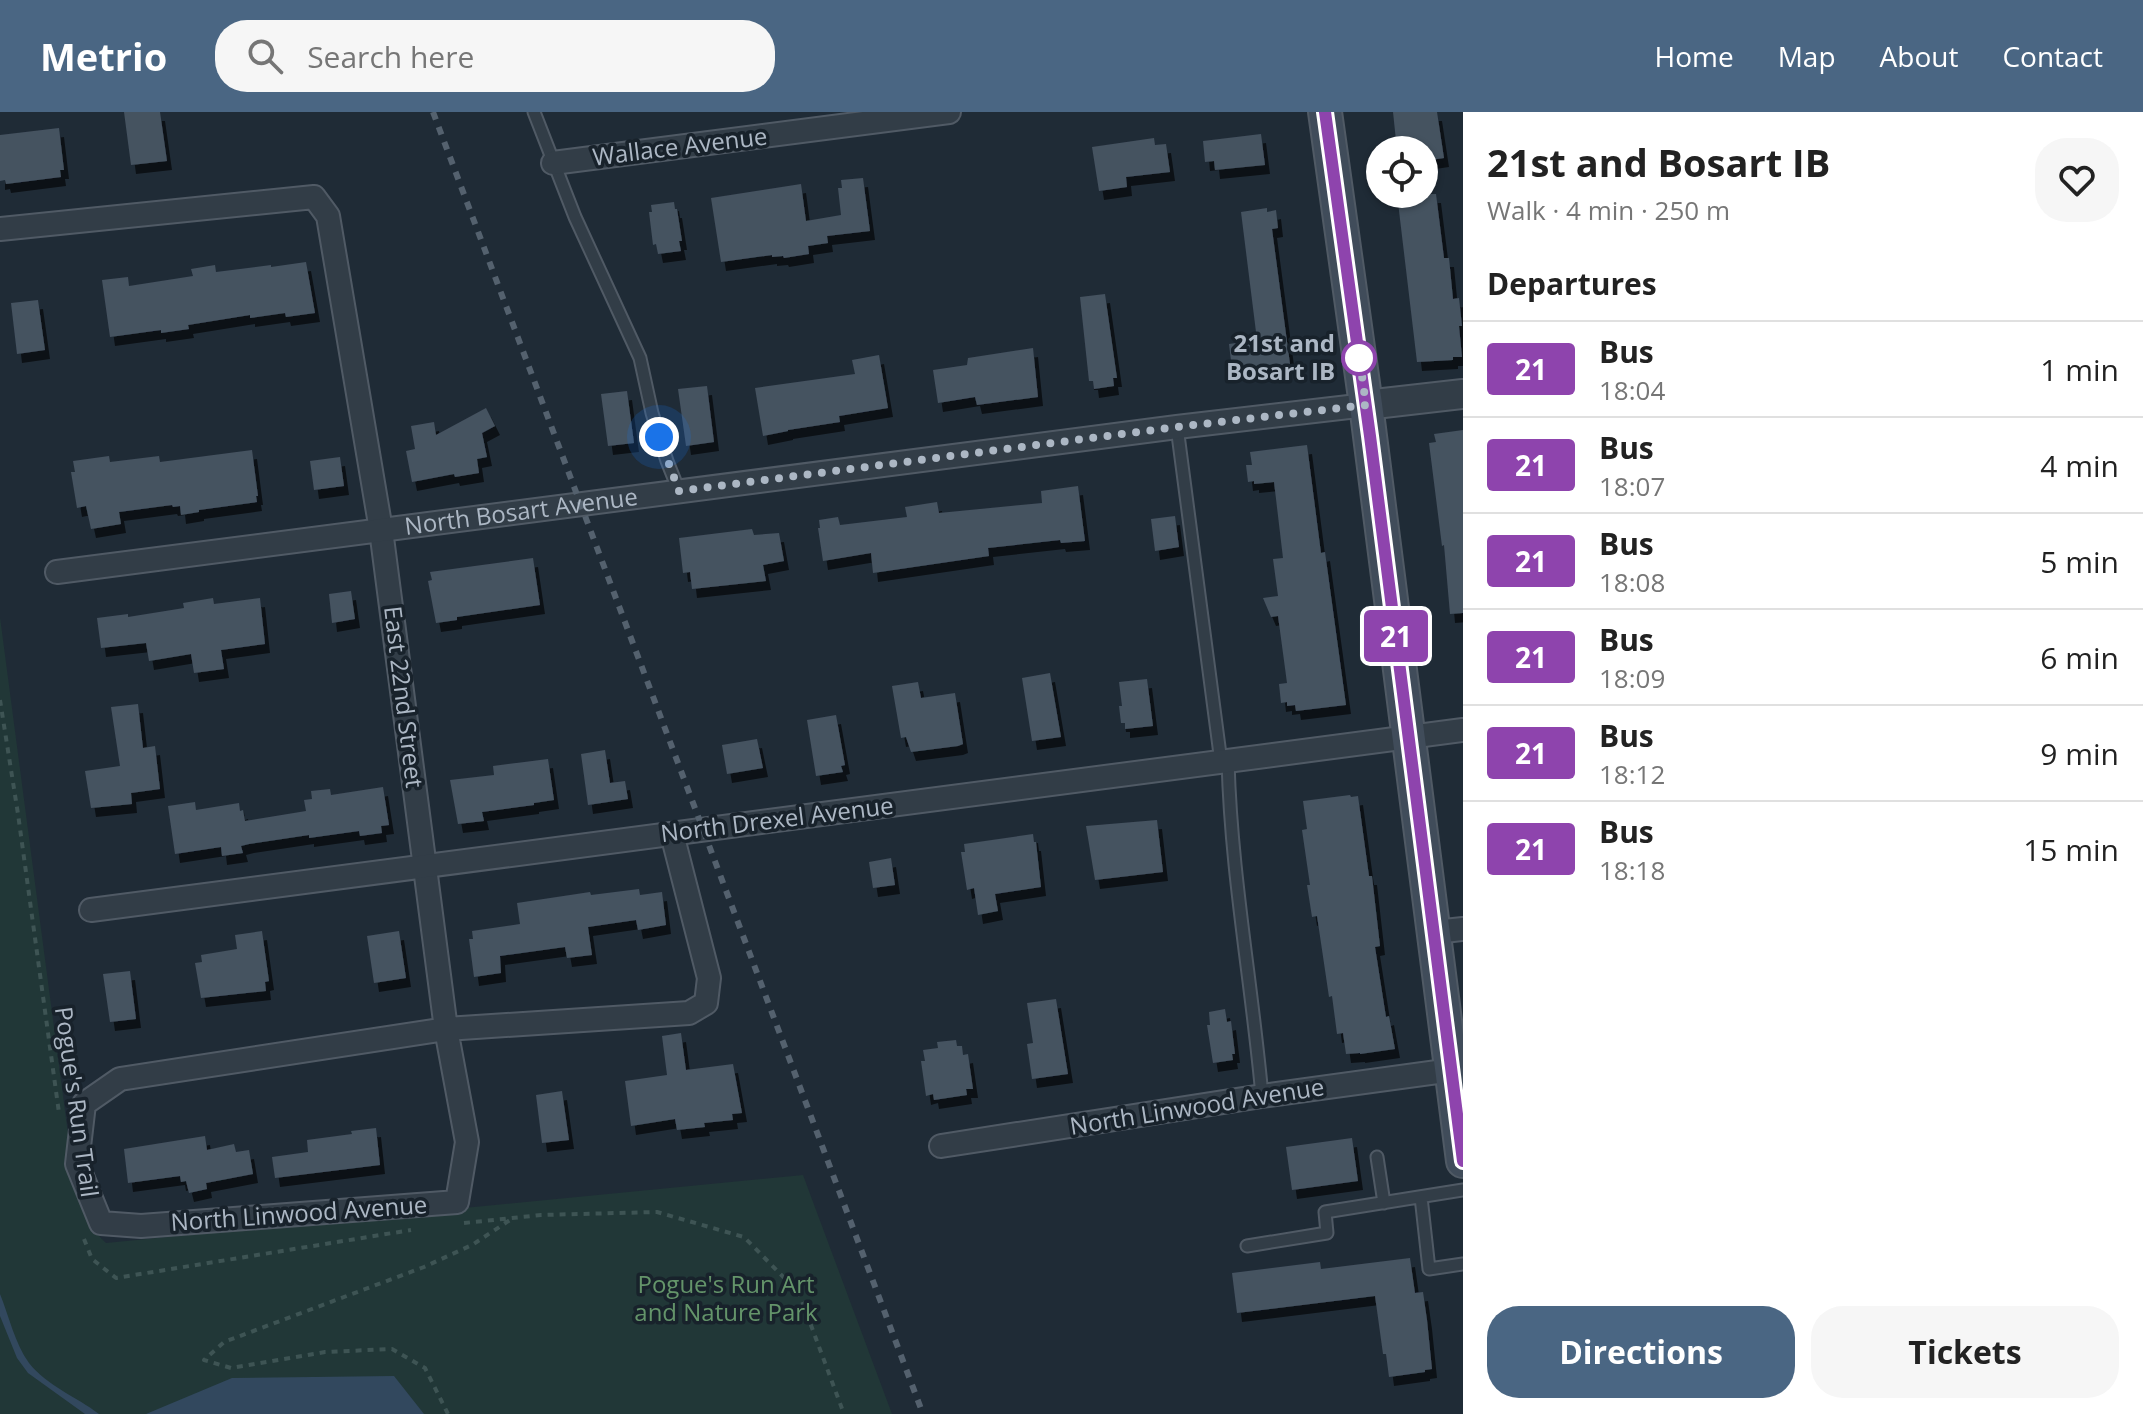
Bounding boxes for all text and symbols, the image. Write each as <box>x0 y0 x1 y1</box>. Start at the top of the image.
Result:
search box <box>215 20 775 92</box>
text: Metrio <box>40 30 167 82</box>
icon: search <box>243 34 287 78</box>
text: Search here <box>307 36 474 77</box>
text: Home <box>1655 37 1734 75</box>
text: Map <box>1778 37 1836 75</box>
text: About <box>1880 37 1958 75</box>
text: Contact <box>2002 37 2103 75</box>
street label: Wallace Avenue <box>591 118 769 173</box>
map controls <box>1366 136 1438 208</box>
button: locate <box>1366 136 1438 208</box>
text: 21st and Bosart IB <box>1487 136 1830 188</box>
button: heart <box>2035 138 2119 222</box>
text: Walk · 4 min · 250 m <box>1487 192 1730 228</box>
text: Departures <box>1487 263 1657 304</box>
place label: 21st and Bosart IB <box>1226 326 1335 387</box>
text: Bus <box>1599 331 1654 372</box>
marker: 21st and Bosart IB <box>1342 341 1376 375</box>
text: 1 min <box>2040 349 2119 390</box>
text: 21 <box>1515 350 1547 388</box>
text: 18:04 <box>1599 372 1665 408</box>
your location <box>639 417 679 457</box>
text: Bus <box>1599 427 1654 468</box>
text: 4 min <box>2040 445 2119 486</box>
text: 21 <box>1515 446 1547 484</box>
text: 18:07 <box>1599 468 1665 504</box>
street label: North Bosart Avenue <box>402 479 639 542</box>
text: Bus <box>1599 523 1654 564</box>
text: 5 min <box>2040 541 2119 582</box>
text: 21 <box>1515 542 1547 580</box>
text: 18:08 <box>1599 564 1665 600</box>
street label: East 22nd Street <box>377 604 432 790</box>
line badge: 21 <box>1360 610 1432 662</box>
text: 21 <box>1380 617 1412 655</box>
text: Bus <box>1599 619 1654 660</box>
text: 6 min <box>2040 637 2119 678</box>
text: 21 <box>1515 638 1547 676</box>
text: 18:09 <box>1599 660 1665 696</box>
text: Bus <box>1599 715 1654 756</box>
text: 9 min <box>2040 733 2119 774</box>
text: 21 <box>1515 734 1547 772</box>
text: 18:12 <box>1599 756 1665 792</box>
street label: North Drexel Avenue <box>658 788 895 849</box>
text: Bus <box>1599 811 1654 852</box>
text: 15 min <box>2023 829 2119 870</box>
text: 21 <box>1515 830 1547 868</box>
text: 18:18 <box>1599 852 1665 888</box>
street label: Pogue's Run Trail <box>48 1004 107 1199</box>
street label: North Linwood Avenue <box>1067 1069 1326 1142</box>
street label: North Linwood Avenue <box>170 1187 428 1238</box>
park label: Pogue's Run Art and Nature Park <box>634 1267 818 1328</box>
button: Directions <box>1487 1306 1795 1398</box>
button: Tickets <box>1811 1306 2119 1398</box>

